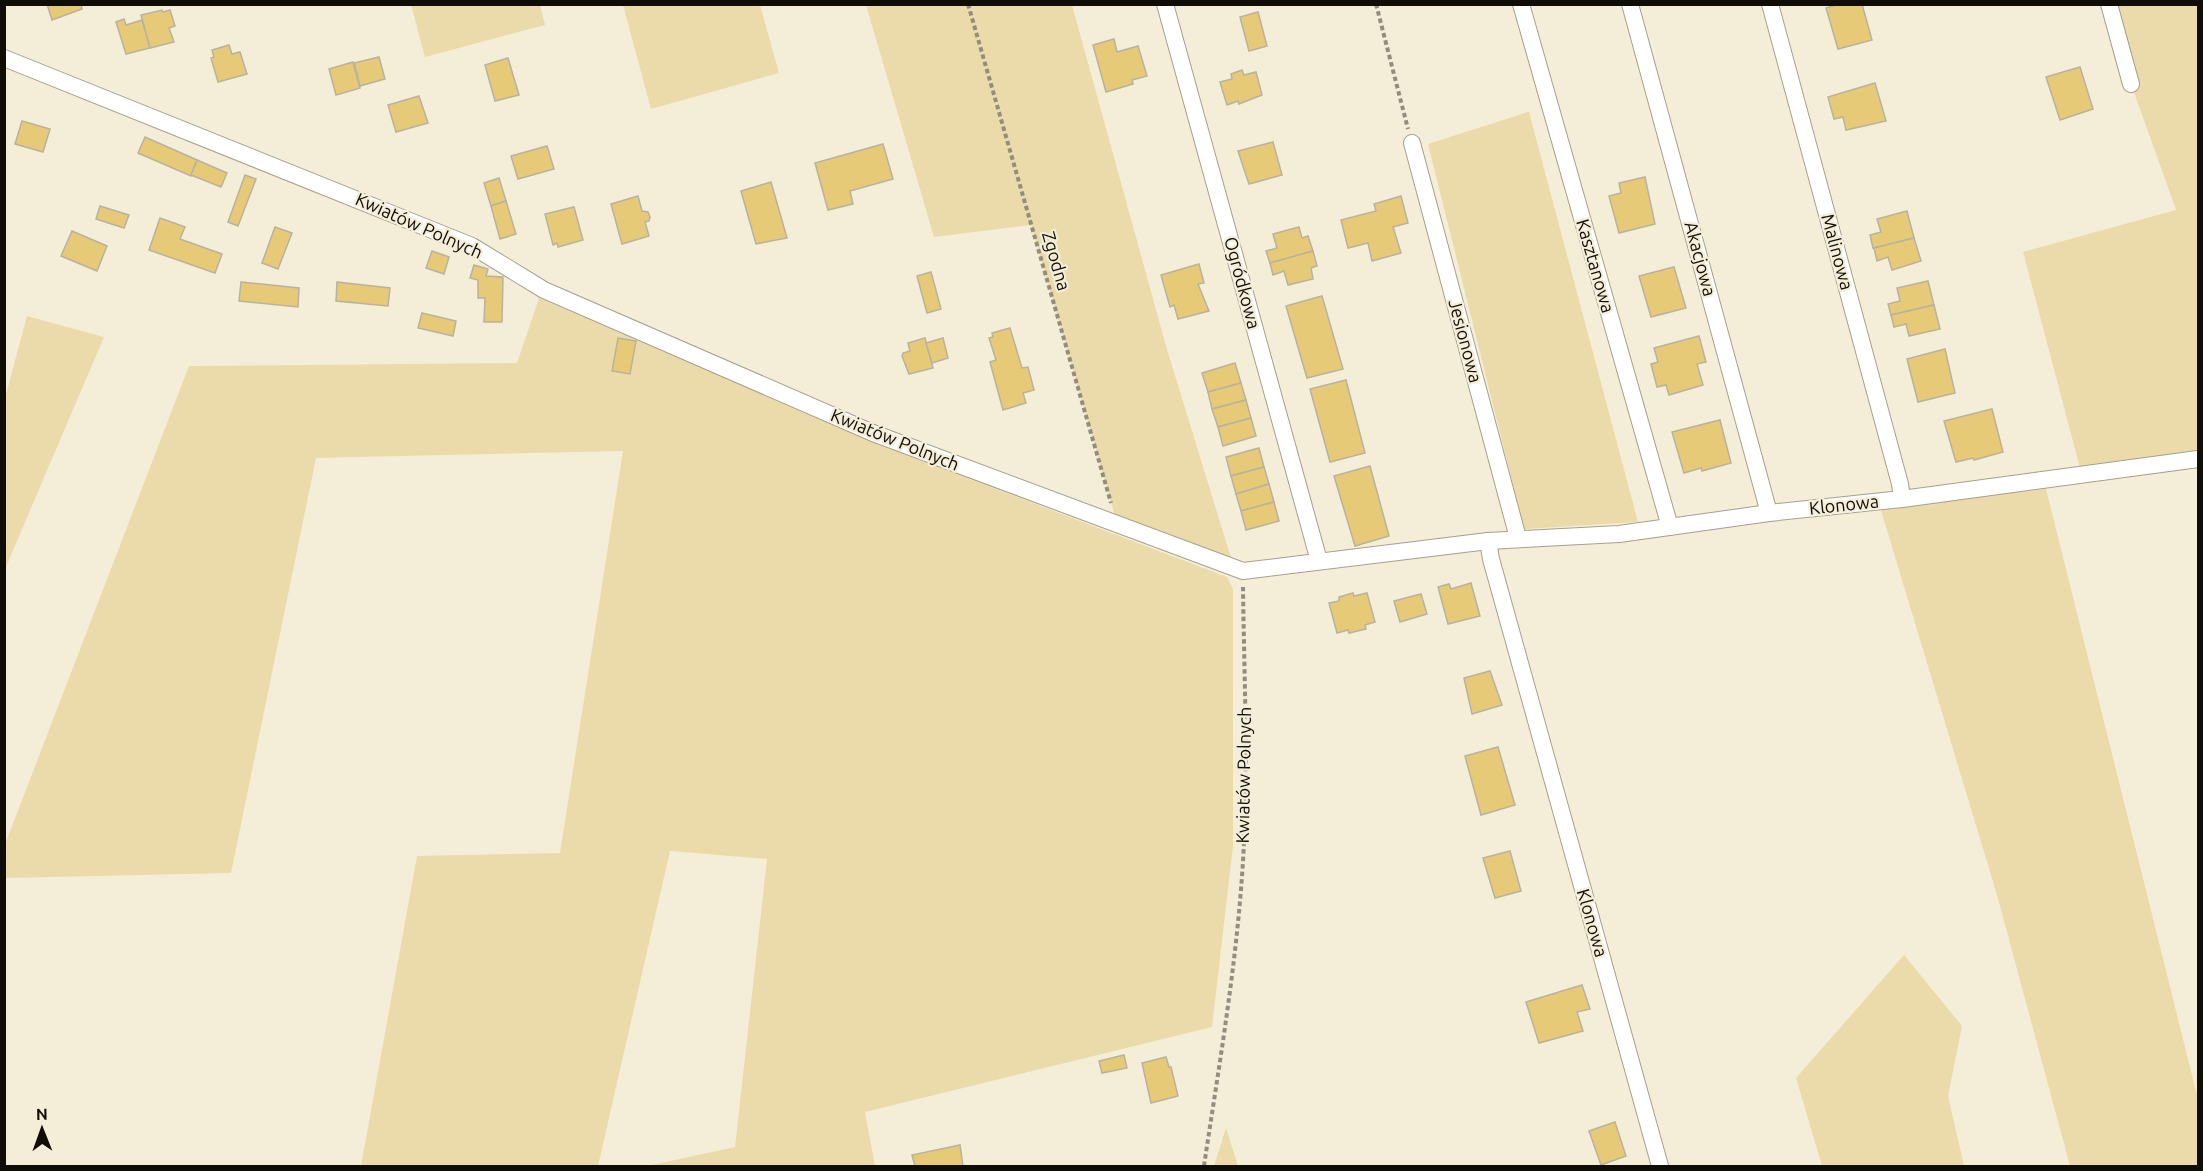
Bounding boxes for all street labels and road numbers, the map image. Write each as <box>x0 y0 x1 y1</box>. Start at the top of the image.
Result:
street label: Kwiatów Polnych <box>353 188 486 262</box>
street label: Malinowa <box>1818 211 1858 292</box>
street label: Kasztanowa <box>1573 217 1619 315</box>
street label: Akacjowa <box>1681 219 1721 298</box>
street label: Zgodna <box>1039 229 1075 293</box>
street label: Ogródkowa <box>1221 234 1265 331</box>
street label: Jesionowa <box>1445 297 1487 385</box>
street label: Kwiatów Polnych <box>828 404 963 474</box>
street label: Klonowa <box>1808 490 1880 518</box>
street label: Kwiatów Polnych <box>1232 706 1254 844</box>
street label: Klonowa <box>1574 886 1612 959</box>

